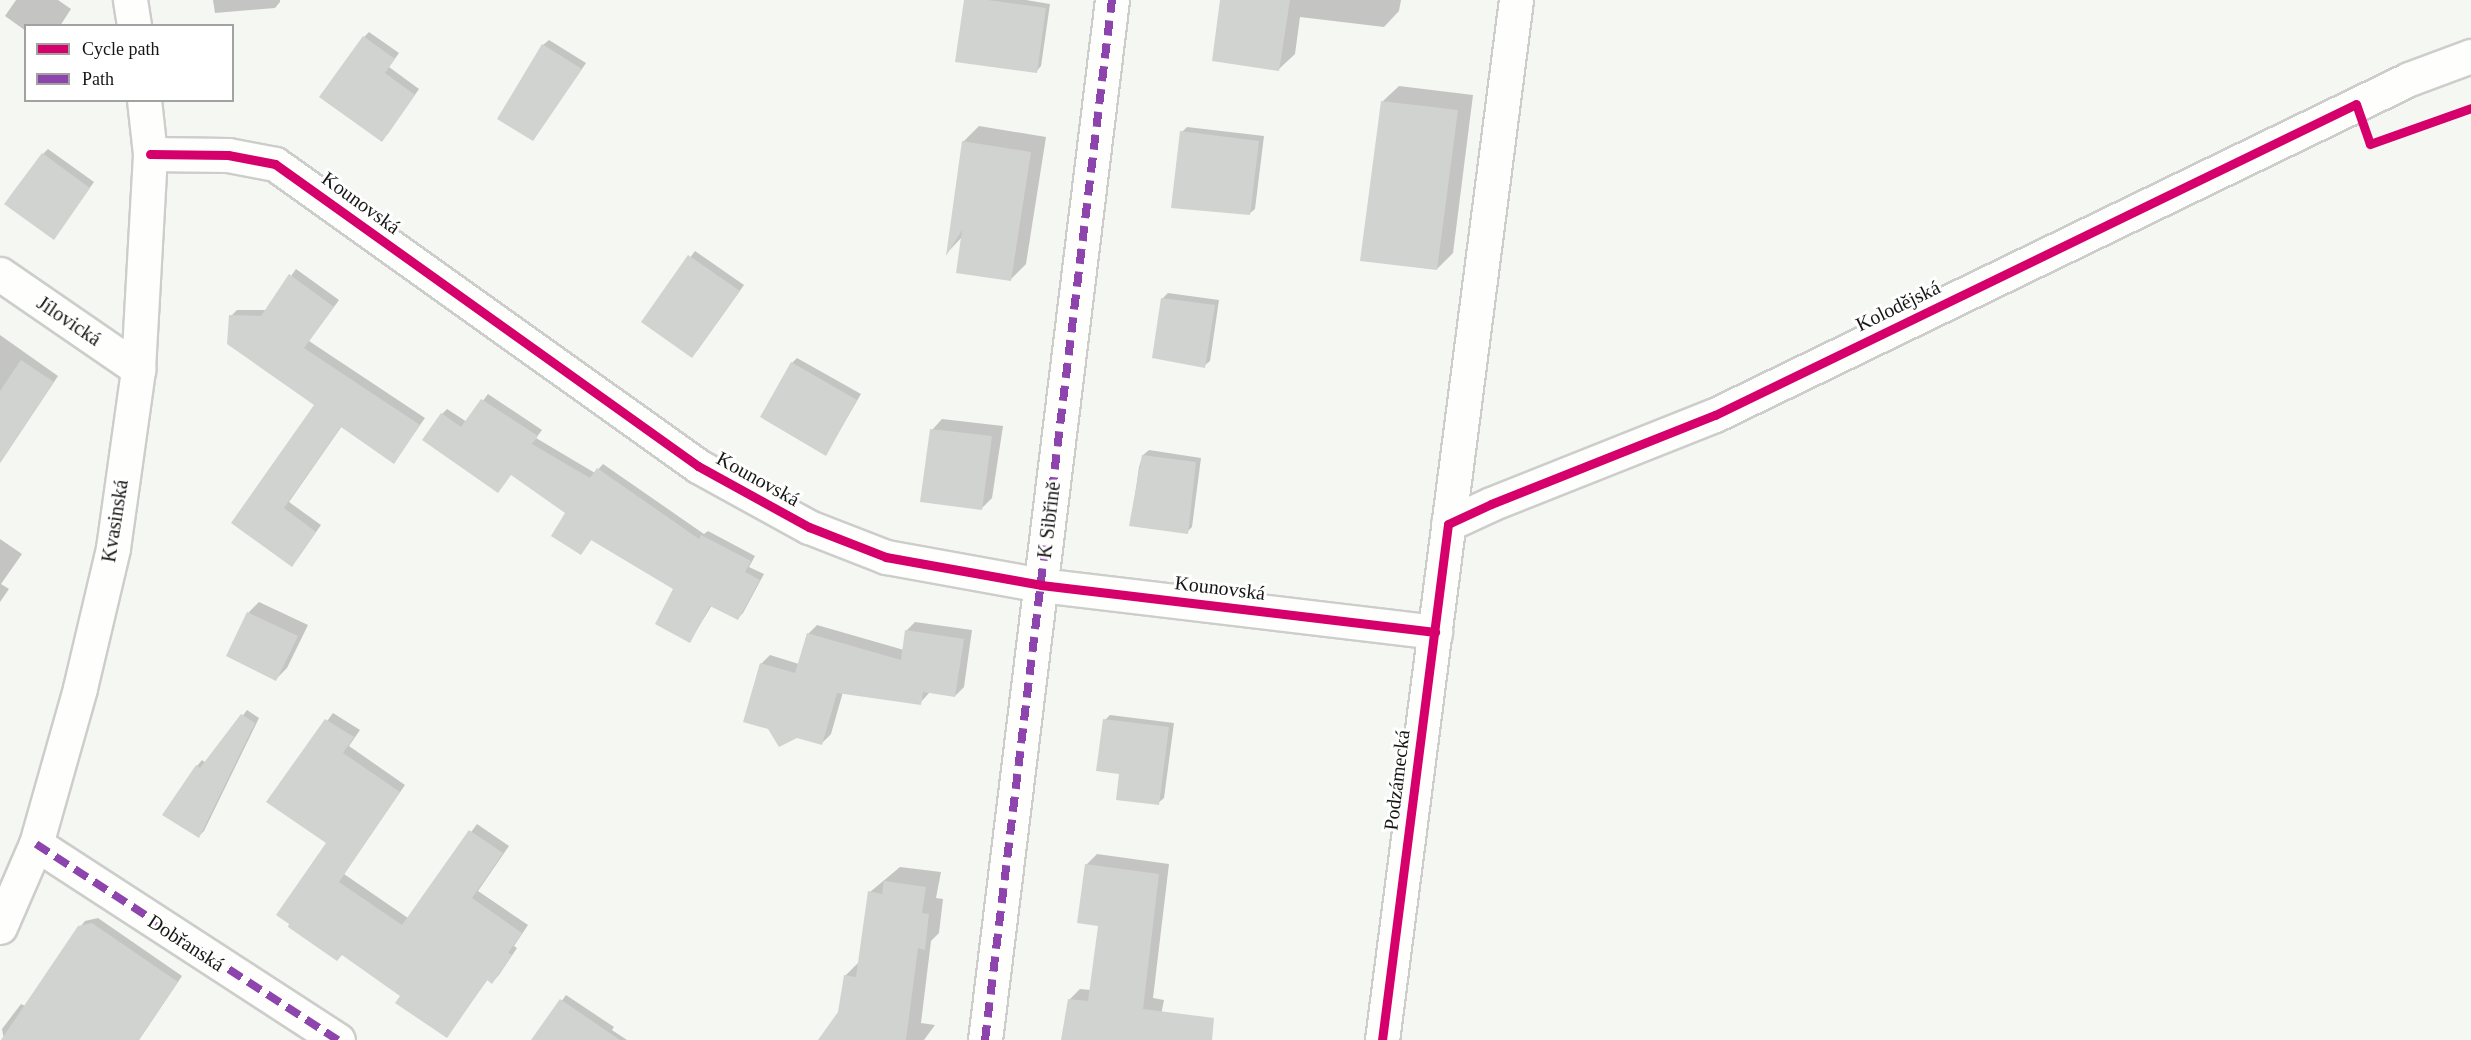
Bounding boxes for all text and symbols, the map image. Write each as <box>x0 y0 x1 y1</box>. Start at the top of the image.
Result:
legend <box>24 24 234 102</box>
text: Cycle path <box>82 39 159 59</box>
text: Path <box>82 69 114 89</box>
street label: Kounovská <box>317 167 405 239</box>
street label: Kolodějská <box>1852 275 1944 337</box>
street label: Jílovická <box>32 291 106 351</box>
street label: Kounovská <box>712 446 804 512</box>
street label: Kvasinská <box>97 478 133 564</box>
street label: K Sibřině <box>1032 480 1066 560</box>
street label: Kounovská <box>1173 571 1267 605</box>
street label: Podzámecká <box>1379 728 1415 832</box>
street label: Dobřanská <box>143 909 229 977</box>

